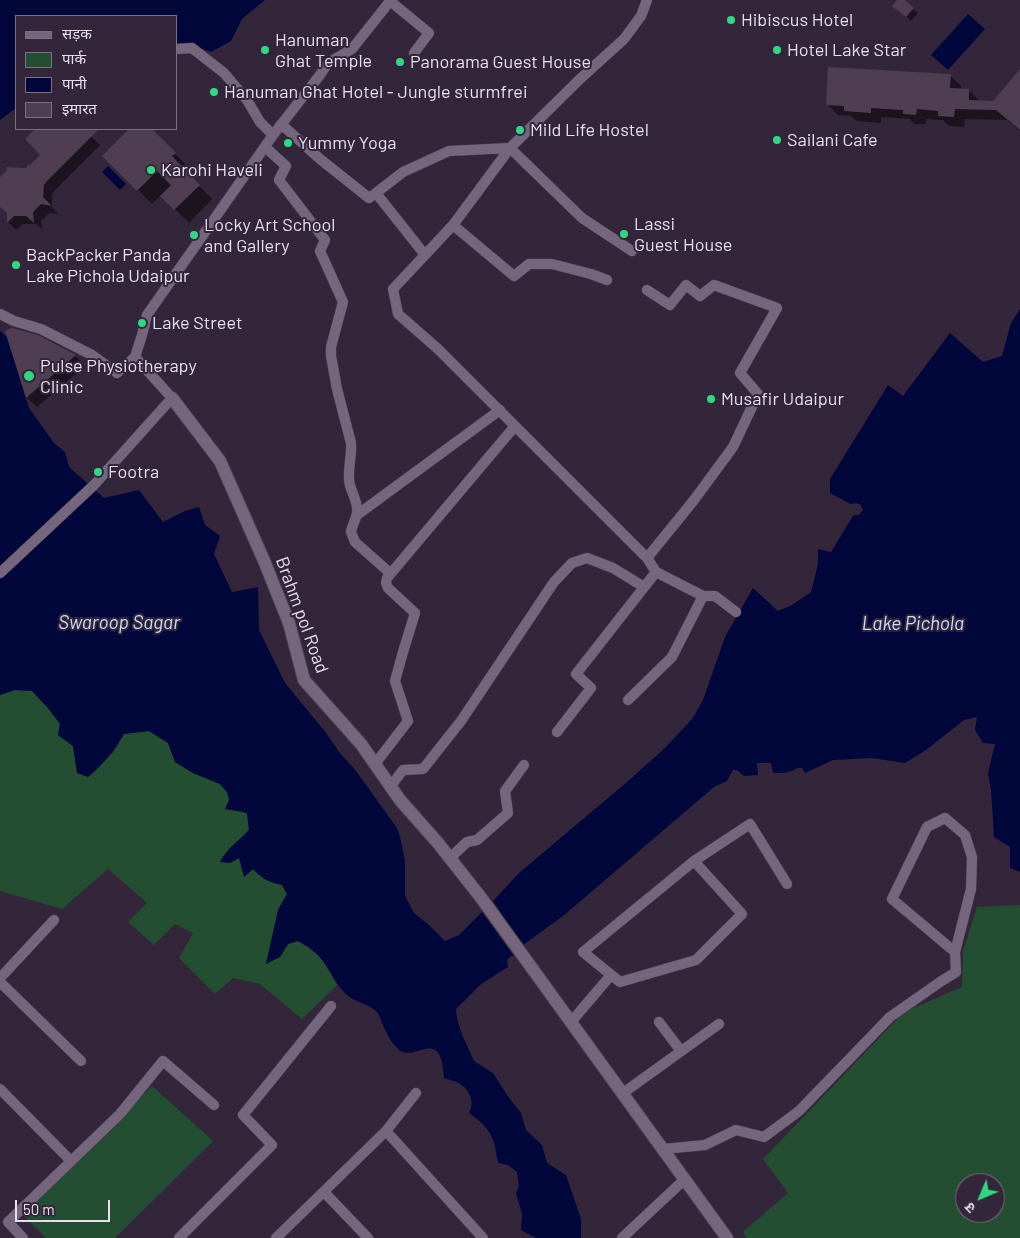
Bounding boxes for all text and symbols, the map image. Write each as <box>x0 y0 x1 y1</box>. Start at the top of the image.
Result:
place label: Hibiscus Hotel <box>741 9 853 31</box>
marker: Hibiscus Hotel <box>725 14 737 26</box>
legend <box>15 15 178 130</box>
text: सड़क <box>62 24 92 42</box>
place label: Hanuman Ghat Temple <box>275 29 372 72</box>
place label: Hotel Lake Star <box>787 39 906 61</box>
marker: Hanuman Ghat Temple <box>259 44 271 56</box>
marker: Hotel Lake Star <box>771 44 783 56</box>
text: पार्क <box>62 49 86 67</box>
place label: Panorama Guest House <box>410 51 591 73</box>
marker: Panorama Guest House <box>394 56 406 68</box>
text: पानी <box>62 74 87 92</box>
place label: Hanuman Ghat Hotel - Jungle sturmfrei <box>224 81 528 103</box>
marker: Hanuman Ghat Hotel - Jungle sturmfrei <box>208 86 220 98</box>
text: इमारत <box>62 99 97 117</box>
place label: Mild Life Hostel <box>530 119 649 141</box>
marker: Mild Life Hostel <box>514 124 526 136</box>
place label: Sailani Cafe <box>787 129 878 151</box>
place label: Yummy Yoga <box>298 132 397 154</box>
marker: Sailani Cafe <box>771 134 783 146</box>
marker: Yummy Yoga <box>282 137 294 149</box>
place label: Karohi Haveli <box>161 159 263 181</box>
marker: Karohi Haveli <box>145 164 157 176</box>
place label: Lassi Guest House <box>634 213 732 255</box>
place label: Locky Art School and Gallery <box>204 214 335 256</box>
marker: Lassi Guest House <box>618 228 630 240</box>
marker: Locky Art School and Gallery <box>188 229 200 241</box>
place label: BackPacker Panda Lake Pichola Udaipur <box>26 244 190 286</box>
marker: BackPacker Panda Lake Pichola Udaipur <box>10 259 22 271</box>
place label: Lake Street <box>152 312 242 334</box>
marker: Lake Street <box>136 317 148 329</box>
place label: Pulse Physiotherapy Clinic <box>40 355 197 398</box>
marker: Pulse Physiotherapy Clinic <box>22 369 36 383</box>
place label: Musafir Udaipur <box>721 388 844 410</box>
marker: Musafir Udaipur <box>705 393 717 405</box>
place label: Footra <box>108 461 159 483</box>
marker: Footra <box>92 466 104 478</box>
street label: Brahm pol Road <box>271 554 333 676</box>
water label: Swaroop Sagar <box>58 612 180 634</box>
water label: Lake Pichola <box>862 613 964 635</box>
north arrow <box>955 1173 1005 1223</box>
scale bar <box>18 1190 112 1222</box>
text: उ <box>961 1199 979 1217</box>
text: 50 m <box>23 1200 55 1218</box>

